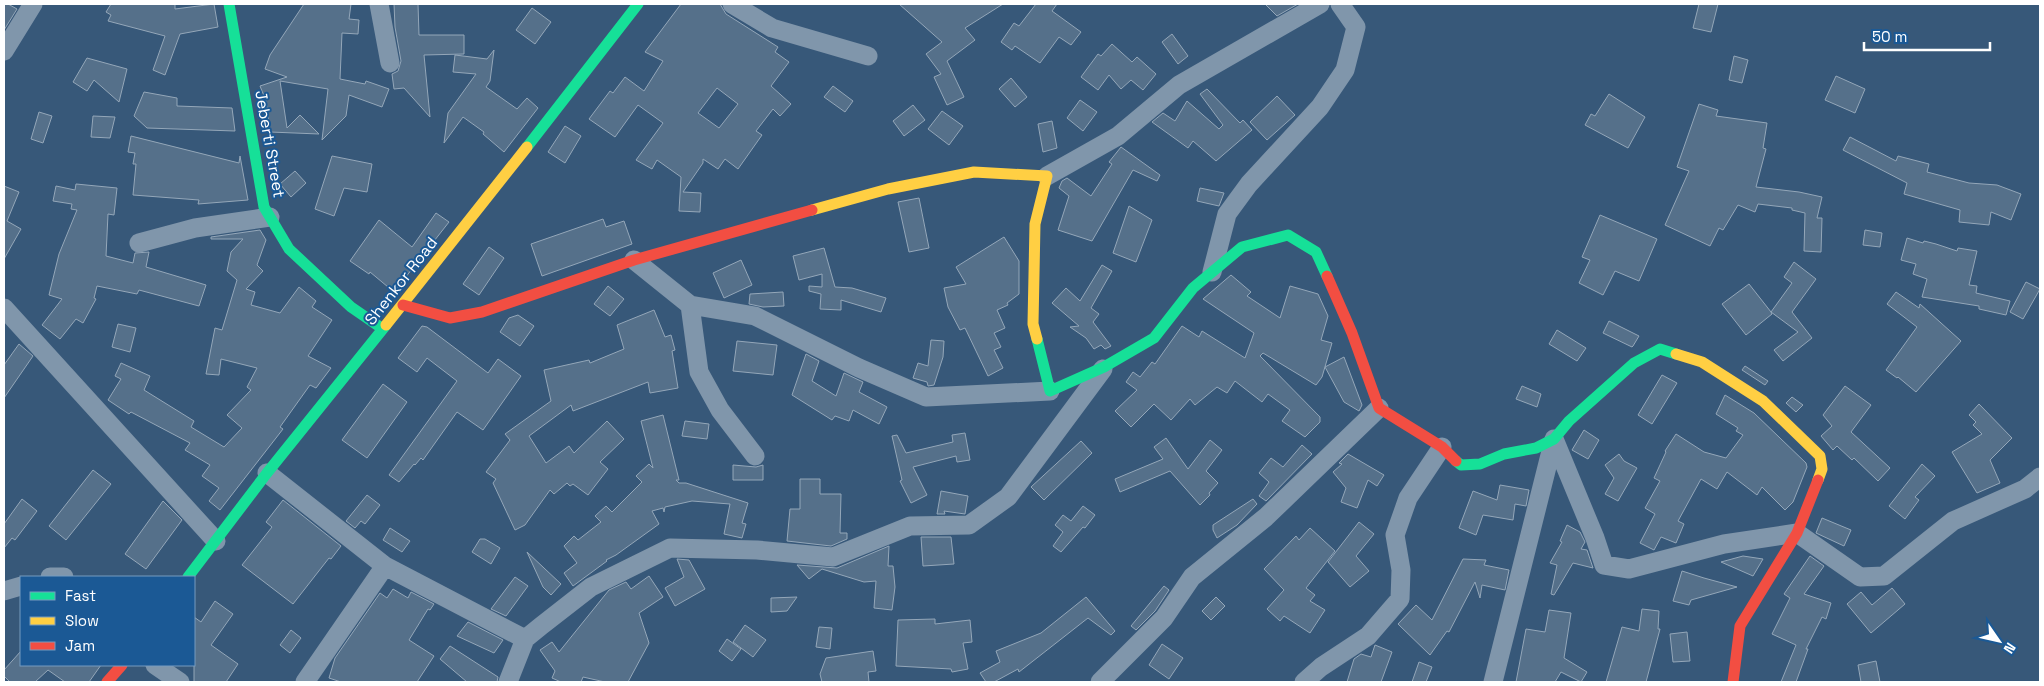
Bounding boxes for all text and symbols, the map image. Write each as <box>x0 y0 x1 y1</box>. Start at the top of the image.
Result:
scale bar <box>1864 20 1990 52</box>
text: 50 m <box>1872 27 1907 46</box>
street label: Jeberti Street <box>250 89 290 199</box>
street label: Shenkor Road <box>360 233 442 329</box>
legend <box>20 576 195 666</box>
text: Fast <box>65 586 96 605</box>
text: Slow <box>65 611 99 630</box>
north arrow <box>1974 616 2024 666</box>
text: Jam <box>65 636 95 655</box>
text: N <box>2000 639 2020 657</box>

